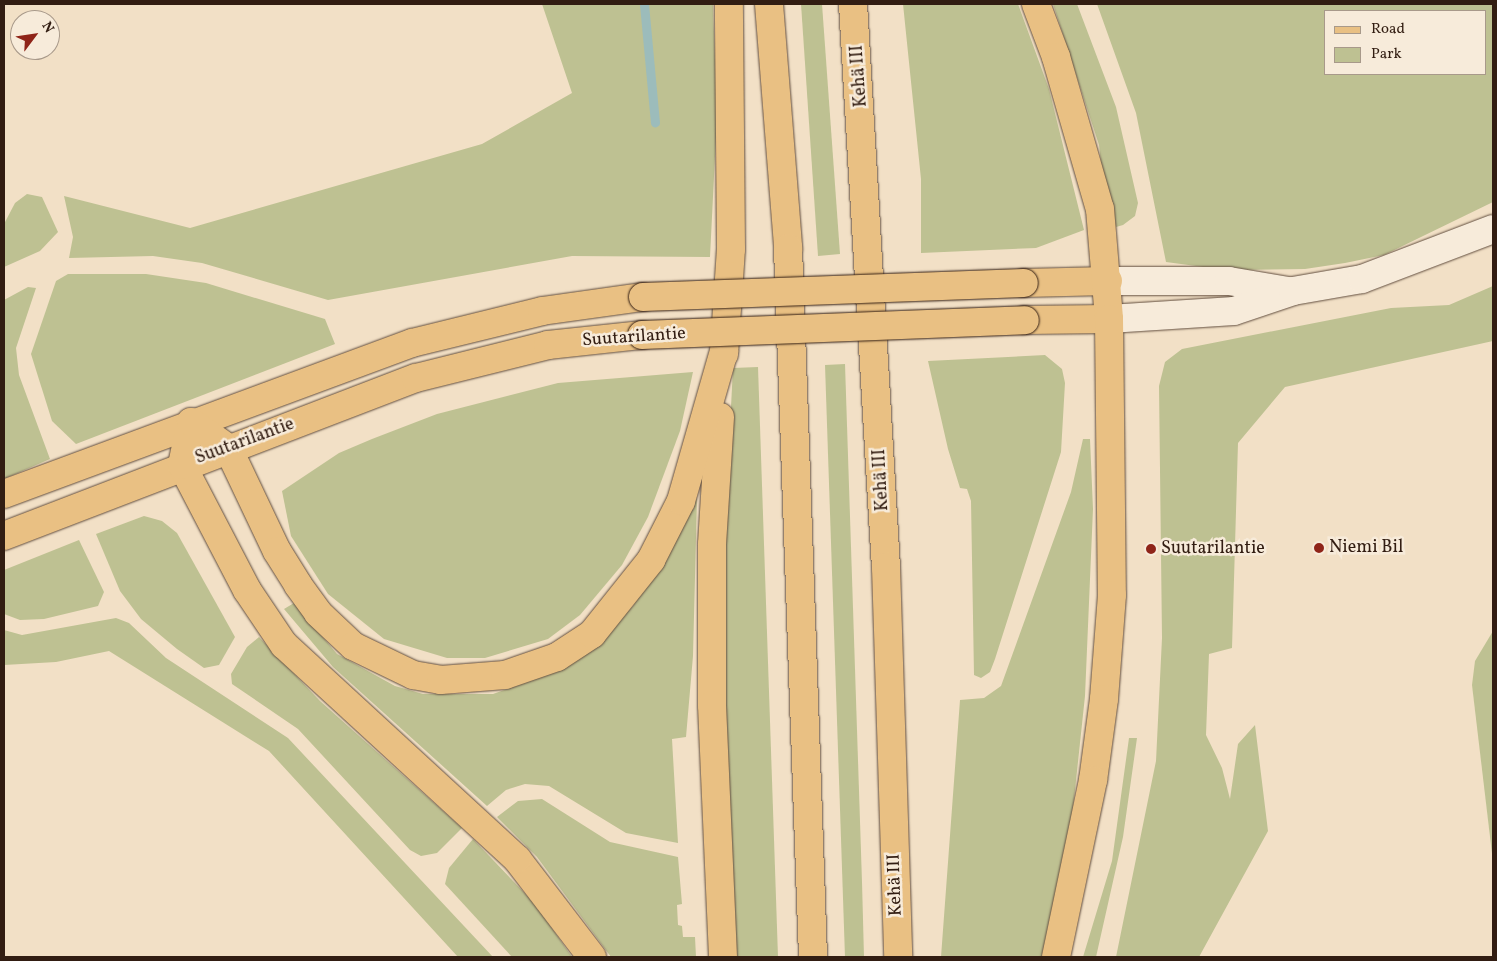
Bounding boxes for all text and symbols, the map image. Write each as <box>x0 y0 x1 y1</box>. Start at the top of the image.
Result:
north arrow <box>10 10 60 60</box>
legend <box>1324 10 1487 75</box>
text: N <box>37 18 58 37</box>
text: Road <box>1371 19 1405 40</box>
street label: Kehä III <box>847 44 873 108</box>
text: Park <box>1371 44 1402 65</box>
street label: Suutarilantie <box>581 324 687 352</box>
street label: Suutarilantie <box>193 414 297 470</box>
street label: Kehä III <box>870 448 894 512</box>
place label: Niemi Bil <box>1329 537 1403 559</box>
place label: Suutarilantie <box>1161 538 1265 560</box>
marker: Niemi Bil <box>1313 542 1325 554</box>
marker: Suutarilantie <box>1145 543 1157 555</box>
street label: Kehä III <box>884 853 908 917</box>

